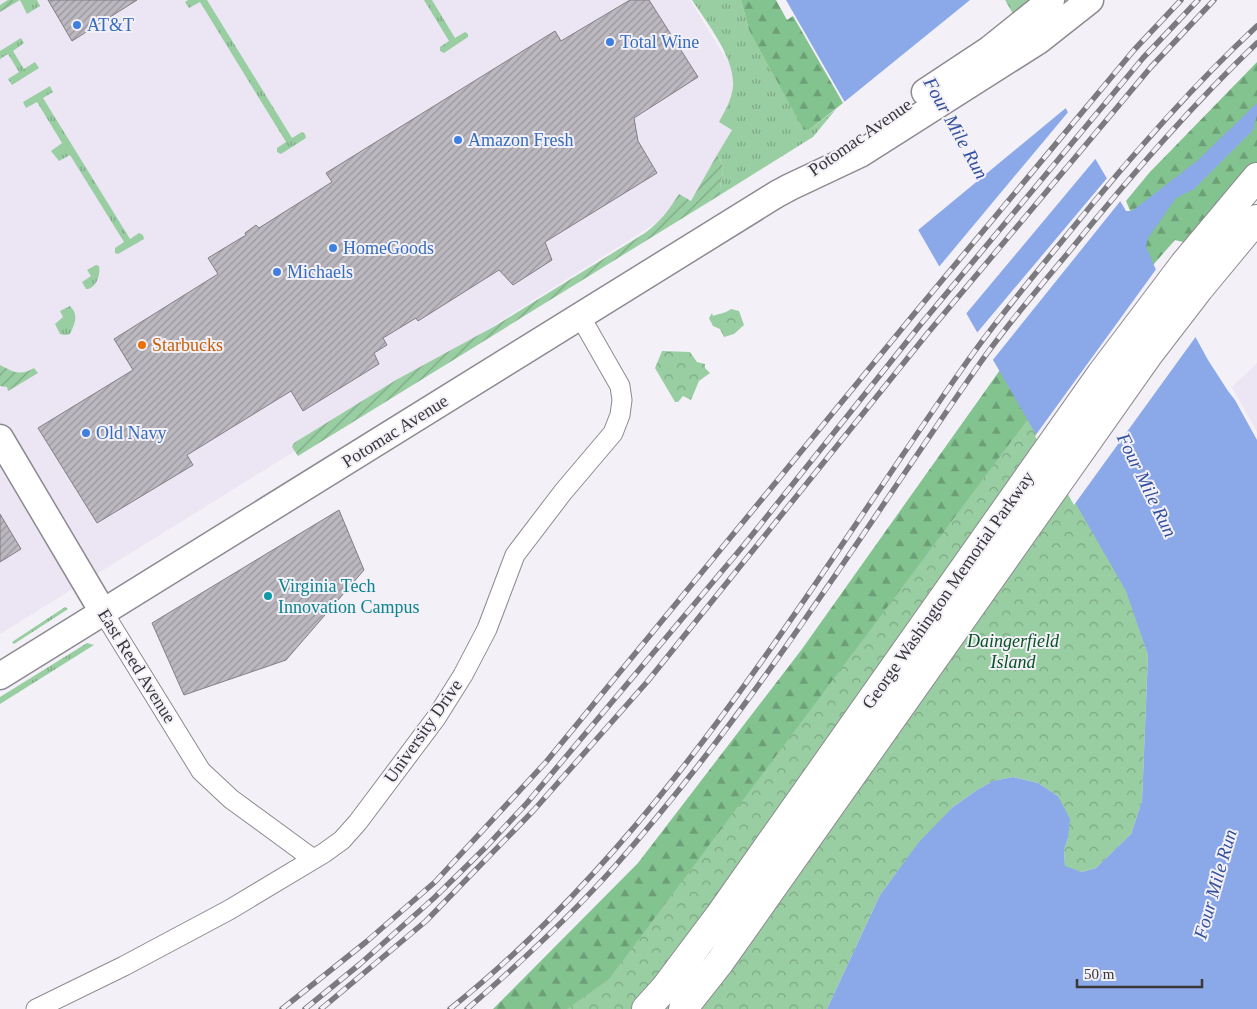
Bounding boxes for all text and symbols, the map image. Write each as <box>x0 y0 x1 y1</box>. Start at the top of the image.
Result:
place label: AT&T <box>87 15 134 35</box>
marker: AT&T <box>71 19 83 31</box>
place label: Total Wine <box>620 32 699 52</box>
marker: Total Wine <box>604 36 616 48</box>
water label: Four Mile Run <box>919 73 993 182</box>
street label: Potomac Avenue <box>805 94 915 180</box>
place label: Amazon Fresh <box>468 130 573 150</box>
marker: Amazon Fresh <box>452 134 464 146</box>
place label: HomeGoods <box>343 238 434 258</box>
marker: HomeGoods <box>327 242 339 254</box>
place label: Michaels <box>287 262 353 282</box>
marker: Michaels <box>271 266 283 278</box>
place label: Starbucks <box>152 335 223 355</box>
marker: Starbucks <box>136 339 148 351</box>
street label: Potomac Avenue <box>338 390 452 472</box>
place label: Old Navy <box>96 423 167 443</box>
marker: Old Navy <box>80 427 92 439</box>
water label: Four Mile Run <box>1112 429 1181 540</box>
street label: George Washington Memorial Parkway <box>858 467 1038 713</box>
place label: Virginia Tech Innovation Campus <box>278 576 420 617</box>
marker: Virginia Tech Innovation Campus <box>262 590 274 602</box>
street label: East Reed Avenue <box>94 605 180 727</box>
park label: Daingerfield Island <box>966 631 1060 672</box>
street label: University Drive <box>380 676 466 786</box>
water label: Four Mile Run <box>1189 827 1241 942</box>
scale bar <box>1077 956 1202 988</box>
text: 50 m <box>1084 966 1115 982</box>

